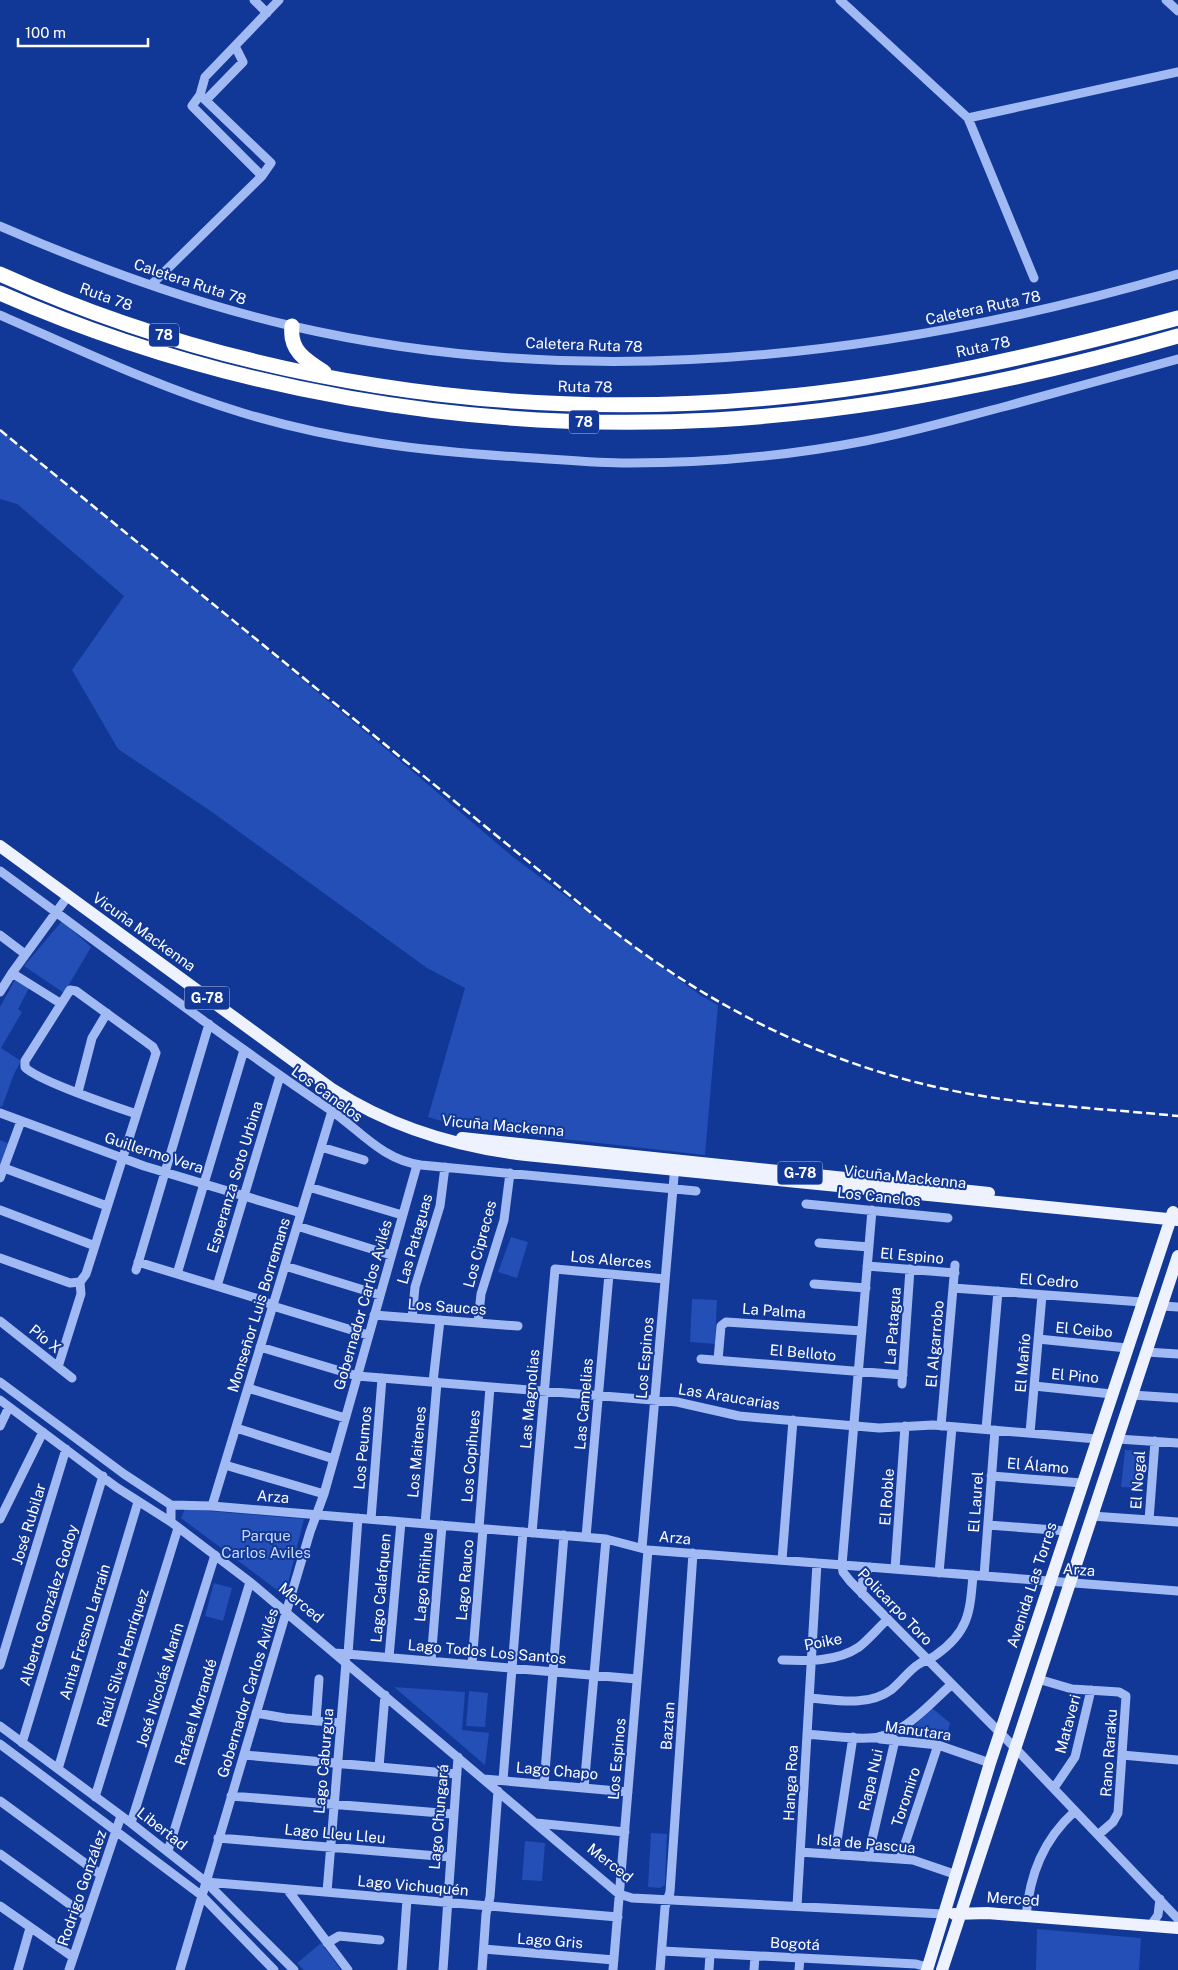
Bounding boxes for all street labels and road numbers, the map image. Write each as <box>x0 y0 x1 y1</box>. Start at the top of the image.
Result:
street label: Caletera Ruta 78 <box>132 255 249 308</box>
street label: Ruta 78 <box>77 279 135 314</box>
street label: Caletera Ruta 78 <box>924 287 1042 328</box>
road number: 78 <box>149 324 179 346</box>
street label: Ruta 78 <box>954 332 1012 361</box>
street label: Caletera Ruta 78 <box>525 334 643 355</box>
street label: Ruta 78 <box>557 378 613 395</box>
road number: 78 <box>569 411 599 434</box>
street label: Vicuña Mackenna <box>90 889 199 975</box>
road number: G-78 <box>184 986 230 1010</box>
street label: Los Canelos <box>288 1062 366 1125</box>
street label: Esperanza Soto Urbina <box>203 1099 266 1255</box>
street label: Vicuña Mackenna <box>441 1112 565 1139</box>
street label: Guillermo Vera <box>103 1129 206 1177</box>
road number: G-78 <box>778 1162 822 1184</box>
street label: Vicuña Mackenna <box>843 1162 967 1191</box>
street label: Los Canelos <box>836 1184 922 1209</box>
street label: Las Pataguas <box>394 1192 435 1286</box>
street label: Los Cipreces <box>460 1198 499 1289</box>
street label: Monseñor Luis Borremans <box>224 1216 293 1394</box>
street label: Gobernador Carlos Avilés <box>330 1218 395 1392</box>
street label: El Espino <box>879 1244 945 1267</box>
street label: Los Alerces <box>570 1247 652 1272</box>
street label: El Cedro <box>1019 1270 1079 1291</box>
street label: La Patagua <box>881 1286 904 1365</box>
street label: Los Sauces <box>407 1295 487 1318</box>
street label: La Palma <box>742 1300 806 1321</box>
street label: El Algarrobo <box>922 1300 947 1388</box>
street label: Los Espinos <box>632 1316 657 1400</box>
street label: El Ceibo <box>1055 1319 1113 1340</box>
street label: Pío X <box>26 1321 64 1356</box>
street label: El Mañío <box>1011 1333 1034 1393</box>
street label: El Belloto <box>769 1341 837 1364</box>
street label: Las Magnolias <box>517 1348 542 1449</box>
street label: Las Camelias <box>571 1357 596 1450</box>
street label: El Pino <box>1050 1365 1100 1386</box>
street label: Las Araucarias <box>677 1380 781 1413</box>
street label: Los Maitenes <box>404 1405 429 1499</box>
street label: Los Peumos <box>350 1406 375 1490</box>
street label: Los Copihues <box>458 1409 483 1503</box>
street label: El Nogal <box>1127 1450 1148 1510</box>
street label: El Álamo <box>1006 1454 1070 1477</box>
street label: El Roble <box>876 1468 897 1526</box>
street label: El Laurel <box>965 1471 986 1533</box>
street label: José Rubilar <box>8 1481 49 1567</box>
street label: Arza <box>256 1487 290 1506</box>
street label: Avenida Las Torres <box>1003 1520 1060 1650</box>
street label: Alberto González Godoy <box>16 1522 81 1688</box>
street label: Arza <box>658 1528 692 1547</box>
street label: Lago Riñihue <box>411 1531 436 1623</box>
street label: Lago Calafquen <box>367 1533 394 1643</box>
street label: Lago Rauco <box>452 1539 477 1621</box>
street label: Arza <box>1062 1560 1096 1579</box>
street label: Anita Fresno Larraín <box>56 1562 113 1702</box>
street label: Policarpo Toro <box>855 1565 936 1648</box>
street label: Merced <box>276 1579 327 1626</box>
street label: Raúl Silva Henríquez <box>93 1587 152 1729</box>
street label: Gobernador Carlos Avilés <box>214 1606 281 1780</box>
street label: José Nicolás Marín <box>133 1621 187 1749</box>
street label: Poike <box>802 1630 843 1654</box>
street label: Lago Todos Los Santos <box>407 1636 567 1667</box>
street label: Rafael Morandé <box>171 1656 220 1767</box>
street label: Mataveri <box>1051 1692 1084 1755</box>
street label: Baztan <box>657 1701 678 1751</box>
street label: Lago Caburgua <box>310 1708 337 1814</box>
street label: Rano Raraku <box>1097 1708 1120 1798</box>
street label: Los Espinos <box>604 1717 629 1801</box>
street label: Manutara <box>884 1717 952 1744</box>
street label: Hanga Roa <box>780 1745 801 1821</box>
street label: Rapa Nui <box>855 1747 886 1812</box>
street label: Lago Chapo <box>515 1758 599 1783</box>
street label: Lago Chungará <box>425 1764 452 1870</box>
street label: Toromiro <box>888 1765 923 1829</box>
street label: Libertad <box>134 1804 191 1853</box>
street label: Lago Lleu Lleu <box>284 1821 386 1846</box>
street label: Rodrigo González <box>54 1828 109 1948</box>
street label: Isla de Pascua <box>816 1831 916 1856</box>
street label: Merced <box>584 1840 636 1886</box>
street label: Lago Vichuquén <box>357 1872 469 1899</box>
street label: Merced <box>986 1888 1040 1909</box>
street label: Lago Gris <box>517 1930 584 1951</box>
street label: Bogotá <box>770 1934 820 1953</box>

